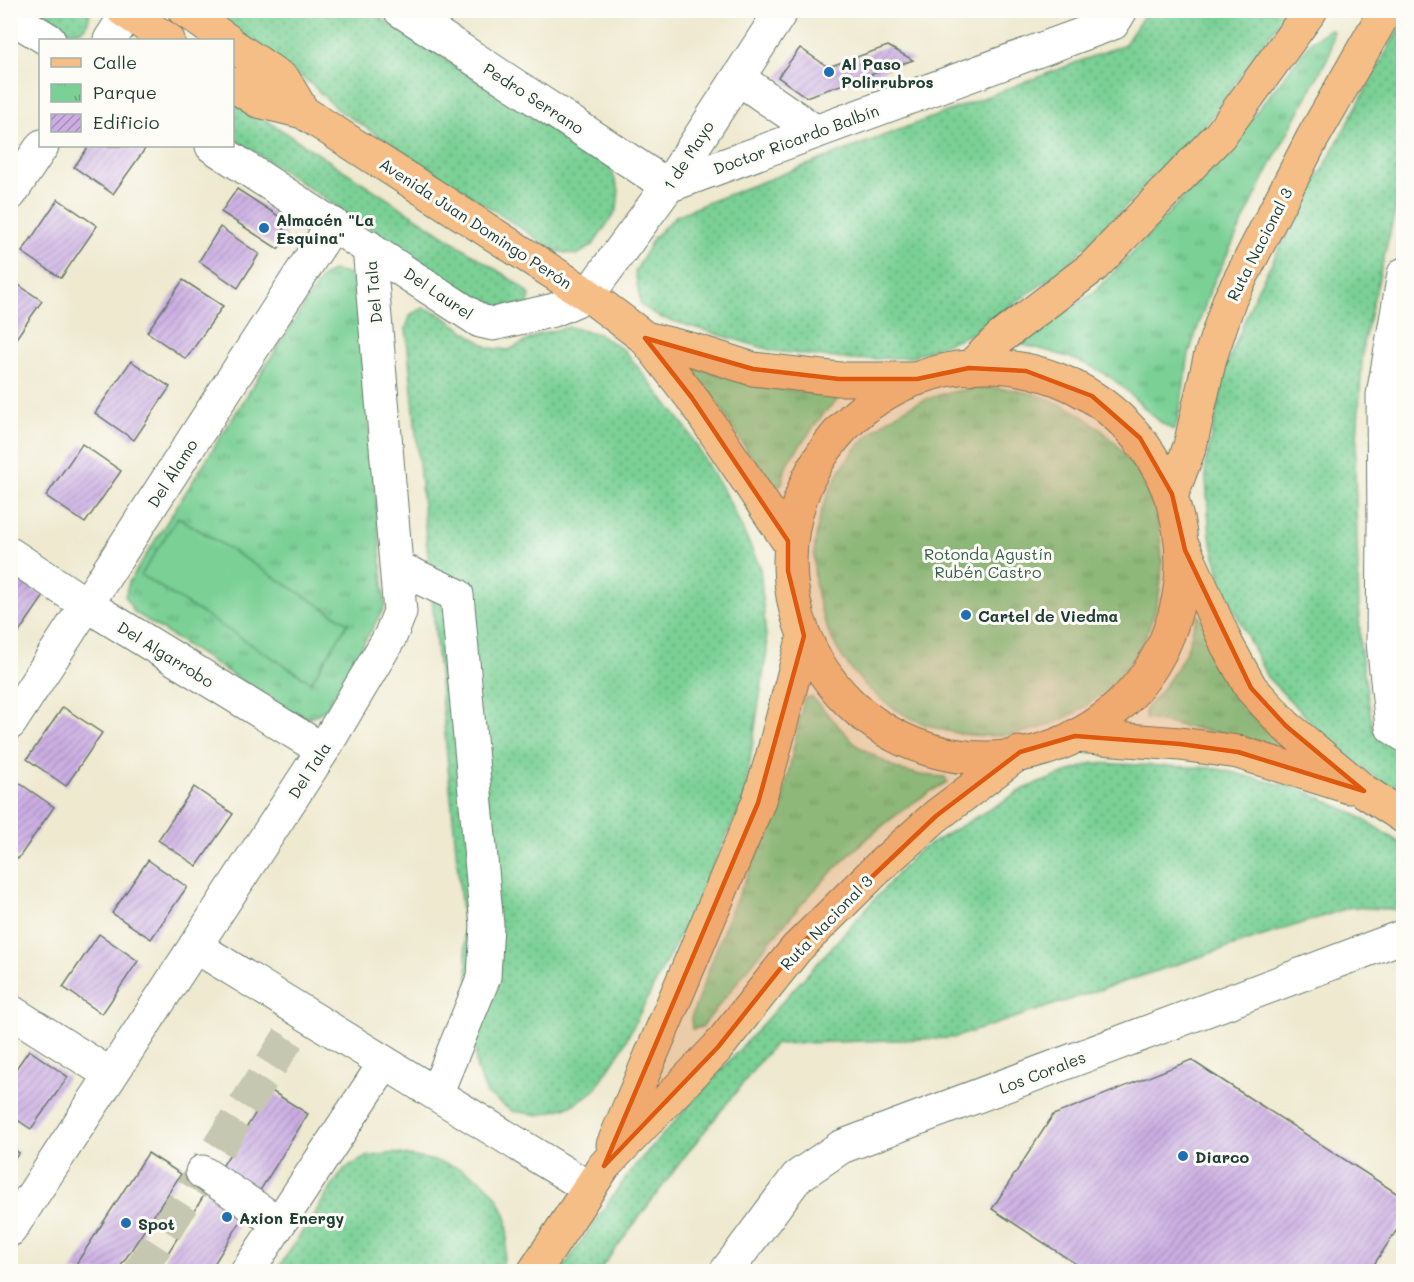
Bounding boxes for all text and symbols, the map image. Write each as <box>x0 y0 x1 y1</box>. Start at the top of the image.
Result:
legend <box>39 39 234 147</box>
text: Calle <box>93 50 137 74</box>
place label: Al Paso Polirrubros <box>841 53 934 92</box>
street label: Pedro Serrano <box>480 58 588 138</box>
marker: Al Paso Polirrubros <box>822 65 836 79</box>
text: Parque <box>93 80 157 104</box>
street label: Doctor Ricardo Balbín <box>710 99 882 179</box>
text: Edificio <box>93 110 160 134</box>
street label: 1 de Mayo <box>658 117 718 193</box>
street label: Avenida Juan Domingo Perón <box>376 153 576 293</box>
street label: Ruta Nacional 3 <box>1221 184 1297 304</box>
place label: Almacén "La Esquina" <box>276 209 374 248</box>
marker: Almacén "La Esquina" <box>257 221 271 235</box>
street label: Del Tala <box>360 260 386 324</box>
street label: Del Laurel <box>400 262 478 324</box>
street label: Del Álamo <box>142 435 202 511</box>
park label: Rotonda Agustín Rubén Castro <box>924 543 1052 582</box>
place label: Cartel de Viedma <box>978 605 1119 626</box>
marker: Cartel de Viedma <box>959 608 973 622</box>
street label: Del Algarrobo <box>114 616 218 692</box>
street label: Del Tala <box>283 738 335 802</box>
street label: Ruta Nacional 3 <box>775 870 877 974</box>
street label: Los Corales <box>996 1046 1088 1098</box>
place label: Diarco <box>1195 1146 1250 1167</box>
marker: Diarco <box>1176 1149 1190 1163</box>
place label: Axion Energy <box>239 1207 344 1228</box>
marker: Axion Energy <box>220 1210 234 1224</box>
place label: Spot <box>138 1213 175 1234</box>
marker: Spot <box>119 1216 133 1230</box>

